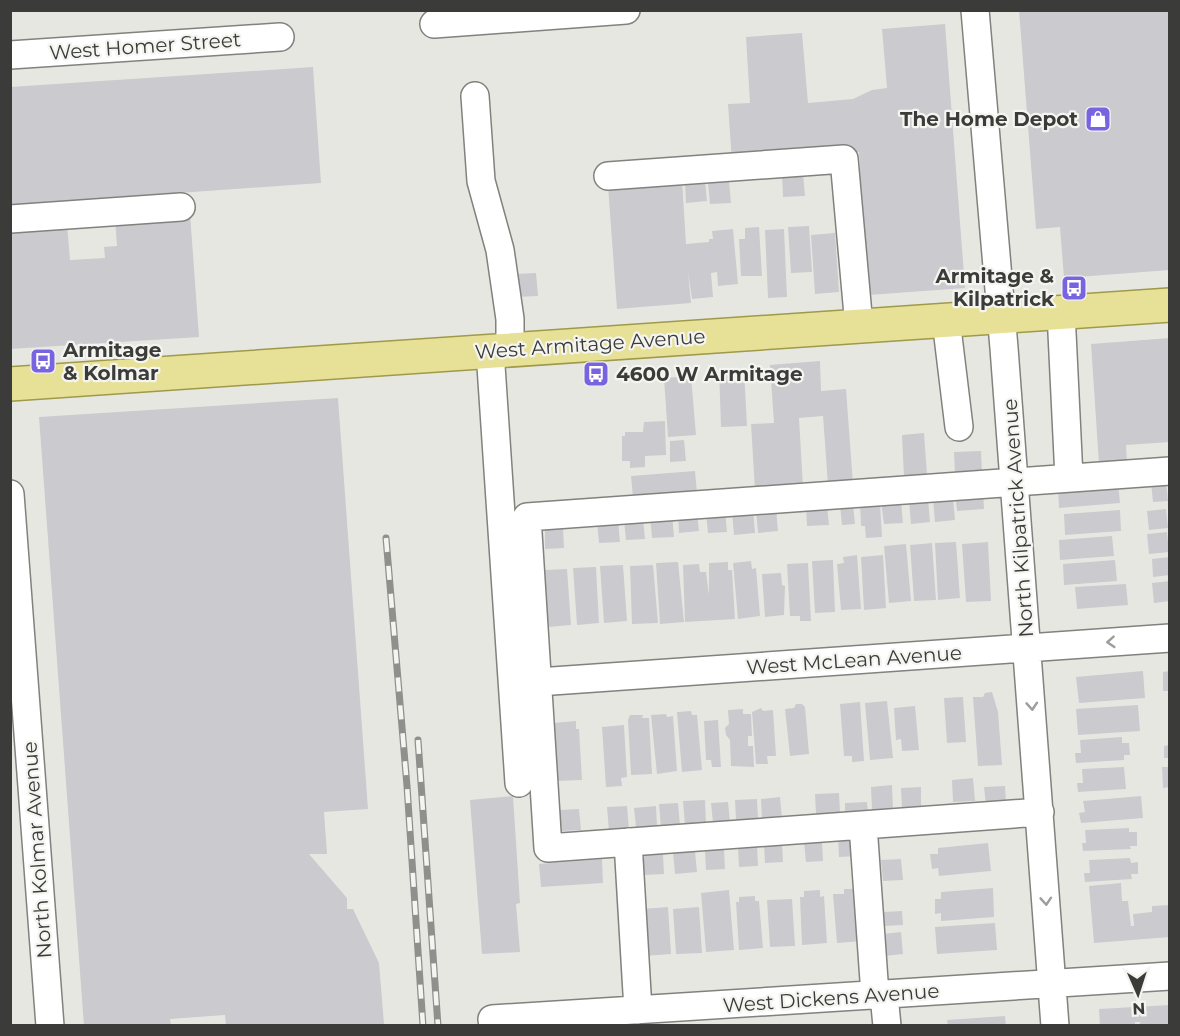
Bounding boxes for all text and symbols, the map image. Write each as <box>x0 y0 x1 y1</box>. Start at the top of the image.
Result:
street label: West Homer Street <box>48 27 242 65</box>
shop icon: The Home Depot <box>1083 104 1113 134</box>
place label: The Home Depot <box>900 107 1078 131</box>
place label: Armitage & Kilpatrick <box>935 264 1055 311</box>
bus stop icon: Armitage & Kilpatrick <box>1059 273 1089 303</box>
street label: West Armitage Avenue <box>474 324 706 364</box>
place label: Armitage & Kolmar <box>62 338 161 385</box>
bus stop icon: Armitage & Kolmar <box>28 346 58 376</box>
bus stop icon: 4600 W Armitage <box>581 359 611 389</box>
place label: 4600 W Armitage <box>616 362 803 386</box>
street label: North Kilpatrick Avenue <box>998 398 1038 638</box>
one-way arrow <box>1107 636 1116 649</box>
street label: West McLean Avenue <box>745 640 963 680</box>
one-way arrow <box>1025 702 1038 711</box>
street label: North Kolmar Avenue <box>17 741 57 959</box>
one-way arrow <box>1039 896 1052 905</box>
north arrow <box>1108 964 1168 1024</box>
street label: West Dickens Avenue <box>722 978 940 1018</box>
text: N <box>1132 999 1146 1018</box>

